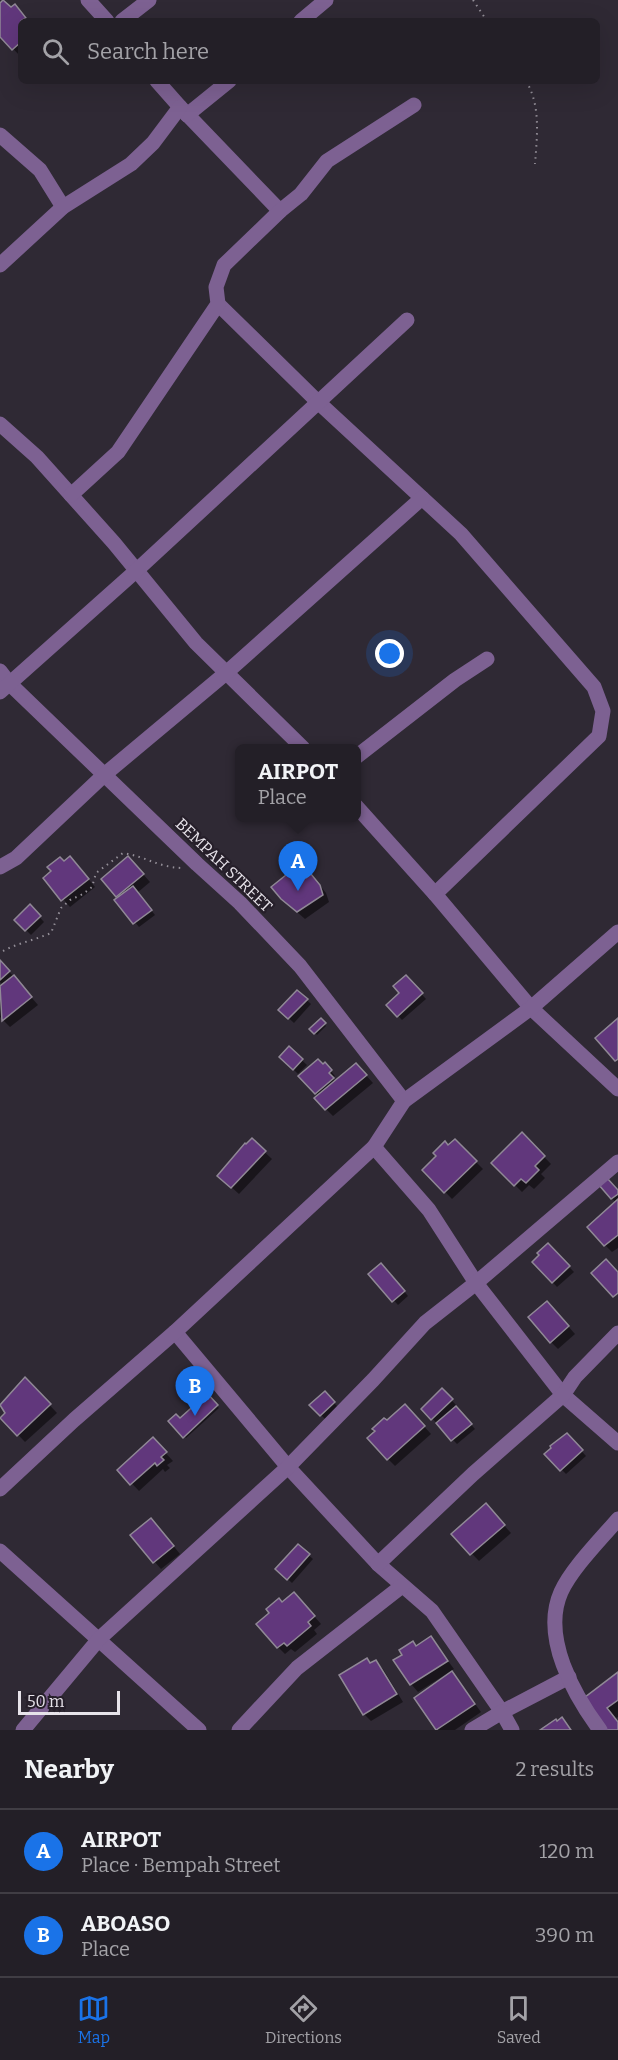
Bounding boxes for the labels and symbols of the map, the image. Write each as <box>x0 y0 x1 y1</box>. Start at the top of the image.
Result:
your location <box>375 639 404 668</box>
street label: BEMPAH STREET <box>172 814 276 916</box>
pin: A <box>278 842 318 891</box>
pin: B <box>176 1366 214 1416</box>
scale bar <box>18 1688 120 1716</box>

